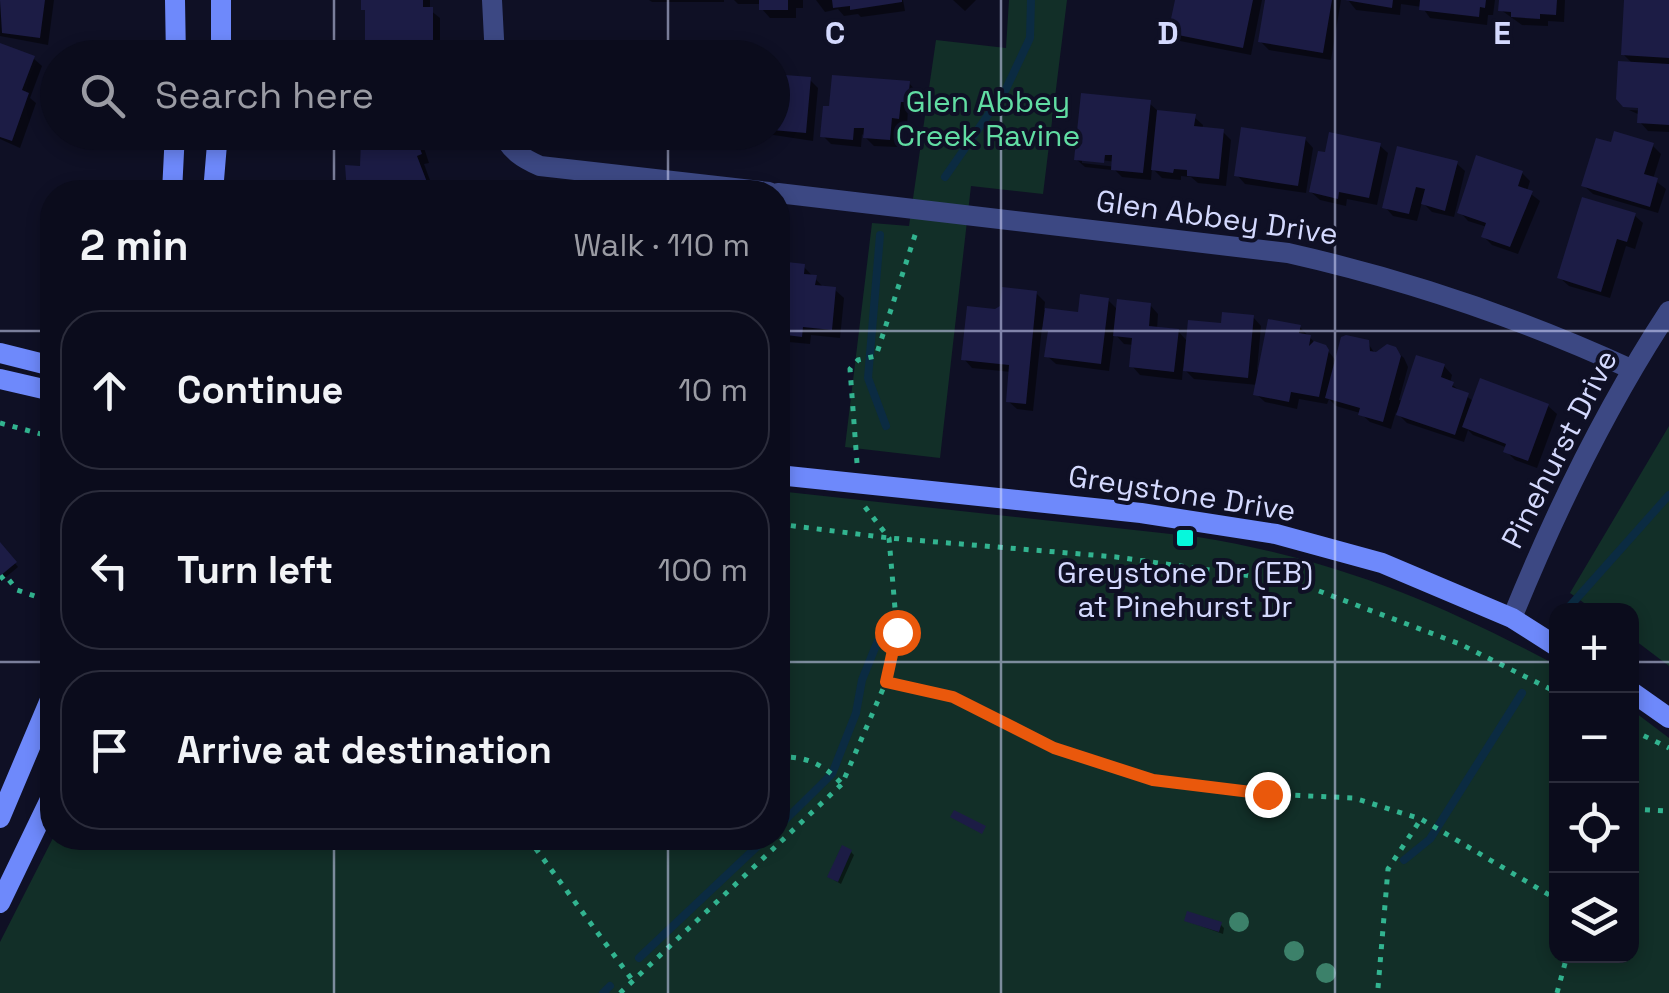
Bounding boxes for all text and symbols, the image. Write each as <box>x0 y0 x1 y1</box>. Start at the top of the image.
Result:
text: C <box>825 13 845 53</box>
text: D <box>1157 13 1179 53</box>
text: E <box>1493 13 1511 53</box>
search box <box>40 40 790 150</box>
icon: search <box>75 68 130 123</box>
text: Search here <box>155 71 374 119</box>
park label: Glen Abbey Creek Ravine <box>896 82 1080 155</box>
street label: Glen Abbey Drive <box>1094 181 1340 253</box>
text: 2 min <box>80 219 189 272</box>
text: Walk · 110 m <box>573 225 750 265</box>
street label: Pinehurst Drive <box>1492 343 1626 555</box>
icon: ahead <box>82 363 137 418</box>
text: Continue <box>177 366 343 414</box>
text: 10 m <box>678 370 748 410</box>
street label: Greystone Drive <box>1066 456 1298 530</box>
marker: Greystone Dr (EB) at Pinehurst Dr <box>1174 527 1196 549</box>
icon: left <box>82 543 137 598</box>
text: Turn left <box>177 546 333 594</box>
text: 100 m <box>658 550 748 590</box>
place label: Greystone Dr (EB) at Pinehurst Dr <box>1057 553 1313 626</box>
map controls <box>1549 603 1639 963</box>
button: + <box>1549 603 1639 693</box>
route start <box>875 610 921 656</box>
button: − <box>1549 693 1639 783</box>
icon: arrive <box>82 723 137 778</box>
text: Arrive at destination <box>177 726 552 774</box>
route end <box>1245 772 1291 818</box>
button: locate <box>1549 783 1639 873</box>
button: layers <box>1549 873 1639 963</box>

